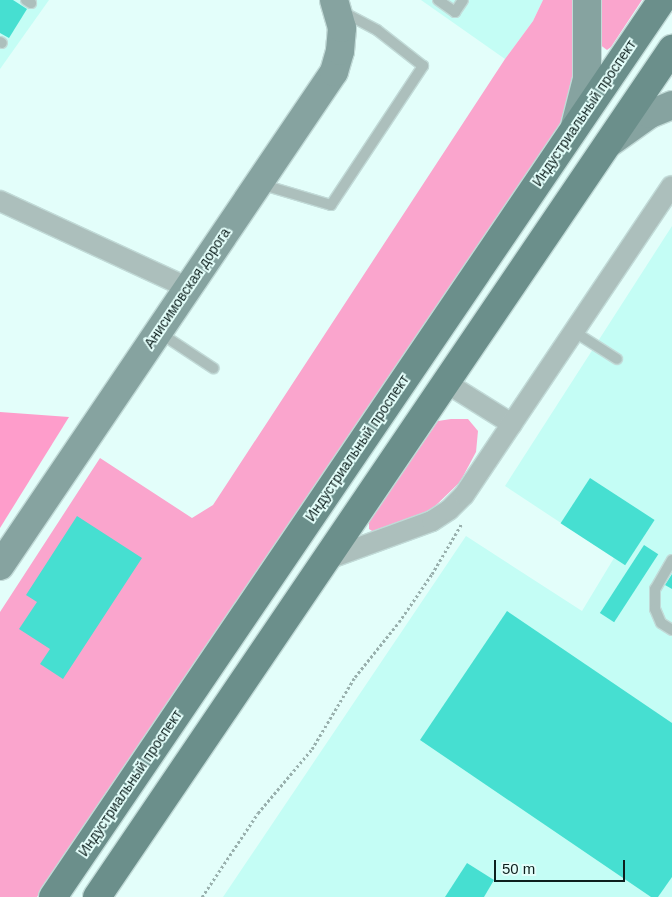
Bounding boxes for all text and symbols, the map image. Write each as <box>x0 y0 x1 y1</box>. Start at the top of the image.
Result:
street label: Индустриальный проспект <box>529 37 639 189</box>
street label: Анисимовская дорога <box>141 225 233 351</box>
street label: Индустриальный проспект <box>302 372 412 524</box>
street label: Индустриальный проспект <box>75 707 185 859</box>
scale bar <box>497 850 628 882</box>
text: 50 m <box>502 860 535 877</box>

